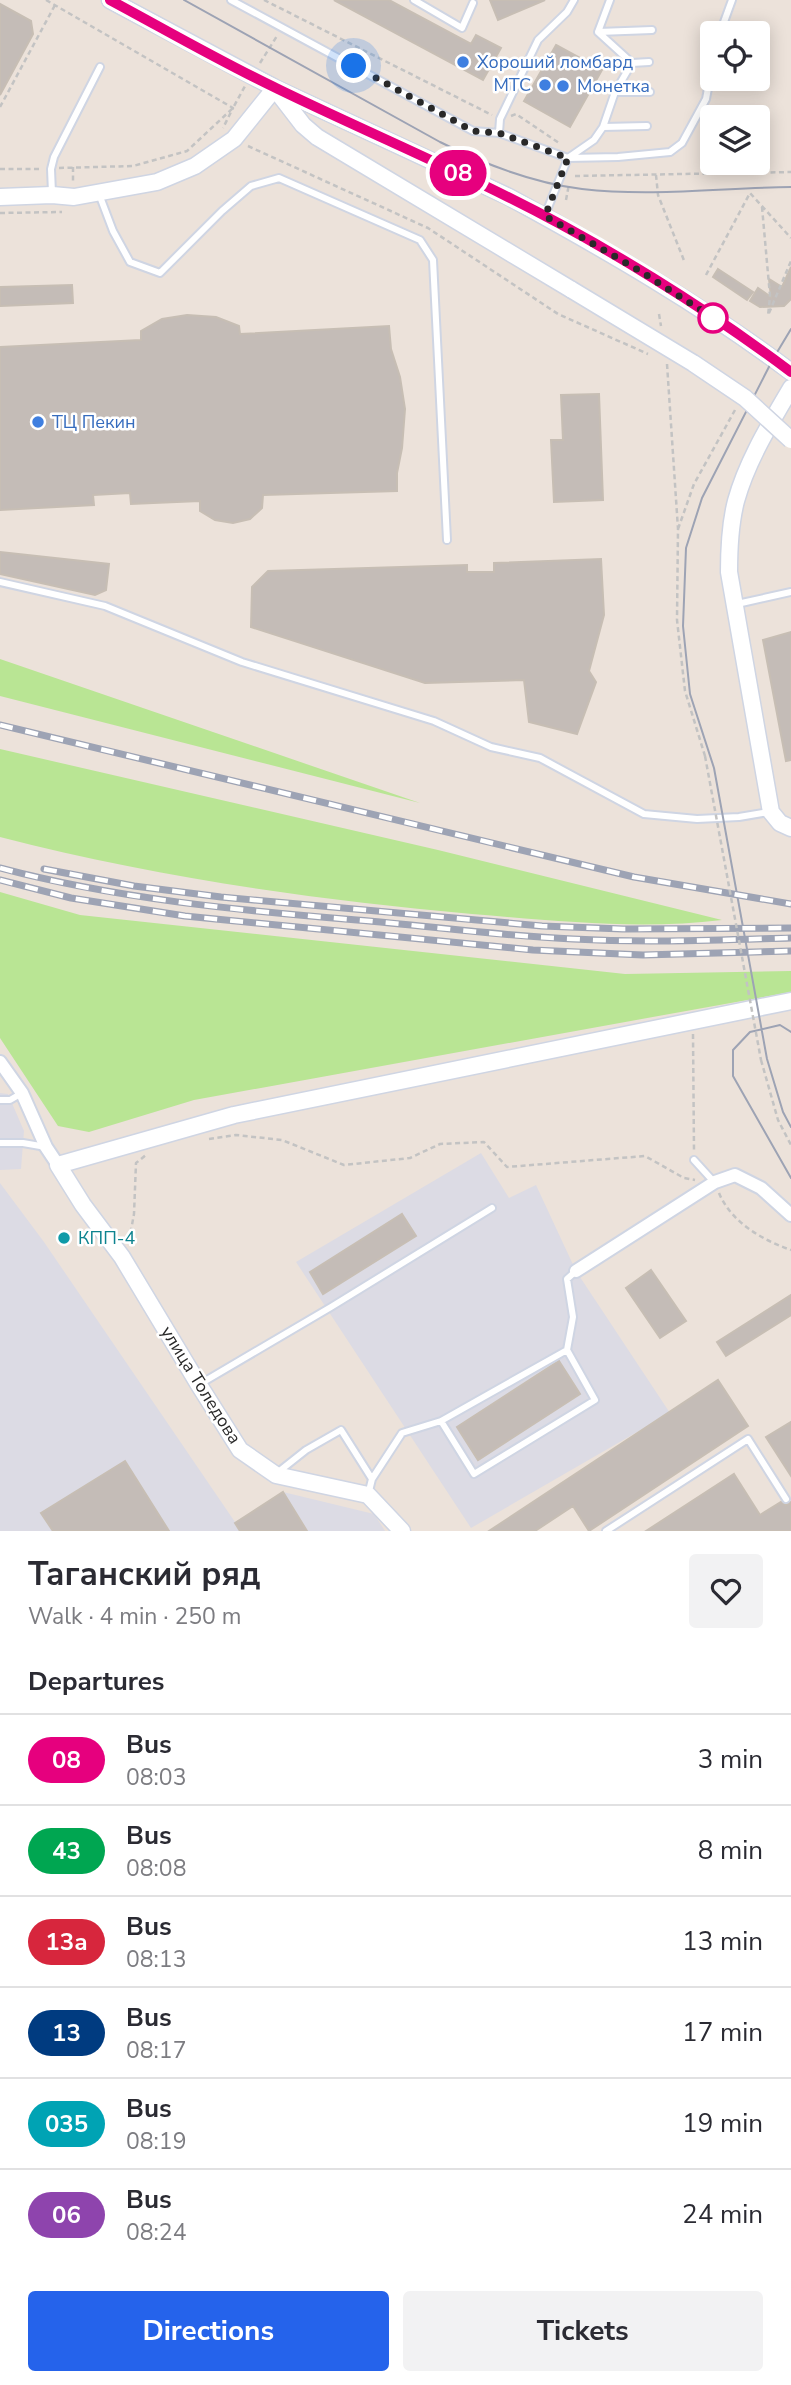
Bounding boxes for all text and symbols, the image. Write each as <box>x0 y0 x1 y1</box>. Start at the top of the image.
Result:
map controls <box>700 21 770 175</box>
button: locate <box>700 21 770 91</box>
your location <box>336 48 371 83</box>
place label: Хороший ломбард <box>477 50 634 74</box>
marker: Хороший ломбард <box>455 54 471 70</box>
place label: МТС <box>493 73 531 97</box>
place label: Монетка <box>577 74 650 98</box>
marker: МТС <box>537 77 553 93</box>
marker: Монетка <box>555 78 571 94</box>
button: layers <box>700 105 770 175</box>
line badge: 08 <box>426 150 490 196</box>
text: 08 <box>444 157 472 189</box>
unlabelled marker <box>698 303 728 333</box>
place label: ТЦ Пекин <box>52 410 136 434</box>
marker: ТЦ Пекин <box>30 414 46 430</box>
place label: КПП-4 <box>78 1226 135 1250</box>
marker: КПП-4 <box>56 1230 72 1246</box>
street label: улица Толедова <box>155 1321 247 1449</box>
text: Таганский ряд <box>28 1552 261 1597</box>
button: heart <box>689 1554 763 1628</box>
text: Walk · 4 min · 250 m <box>28 1601 241 1632</box>
text: Departures <box>28 1664 164 1699</box>
text: Bus <box>126 1727 172 1762</box>
text: 3 min <box>698 1742 763 1777</box>
text: 08 <box>52 1744 81 1776</box>
text: 08:03 <box>126 1762 186 1793</box>
text: Bus <box>126 1818 172 1853</box>
text: 8 min <box>698 1833 763 1868</box>
text: 43 <box>52 1835 81 1867</box>
text: 08:08 <box>126 1853 186 1884</box>
text: Bus <box>126 1909 172 1944</box>
text: 13 min <box>682 1924 763 1959</box>
text: 13а <box>45 1926 88 1958</box>
text: 08:13 <box>126 1944 186 1975</box>
text: Bus <box>126 2000 172 2035</box>
text: 17 min <box>682 2015 763 2050</box>
text: 13 <box>52 2017 81 2049</box>
text: 08:17 <box>126 2035 186 2066</box>
text: Bus <box>126 2091 172 2126</box>
text: 19 min <box>682 2106 763 2141</box>
text: 035 <box>45 2108 88 2140</box>
text: 08:19 <box>126 2126 186 2157</box>
text: Bus <box>126 2182 172 2217</box>
text: 24 min <box>682 2197 763 2232</box>
text: 06 <box>52 2199 81 2231</box>
text: 08:24 <box>126 2217 186 2248</box>
button: Directions <box>28 2291 389 2371</box>
button: Tickets <box>403 2291 763 2371</box>

